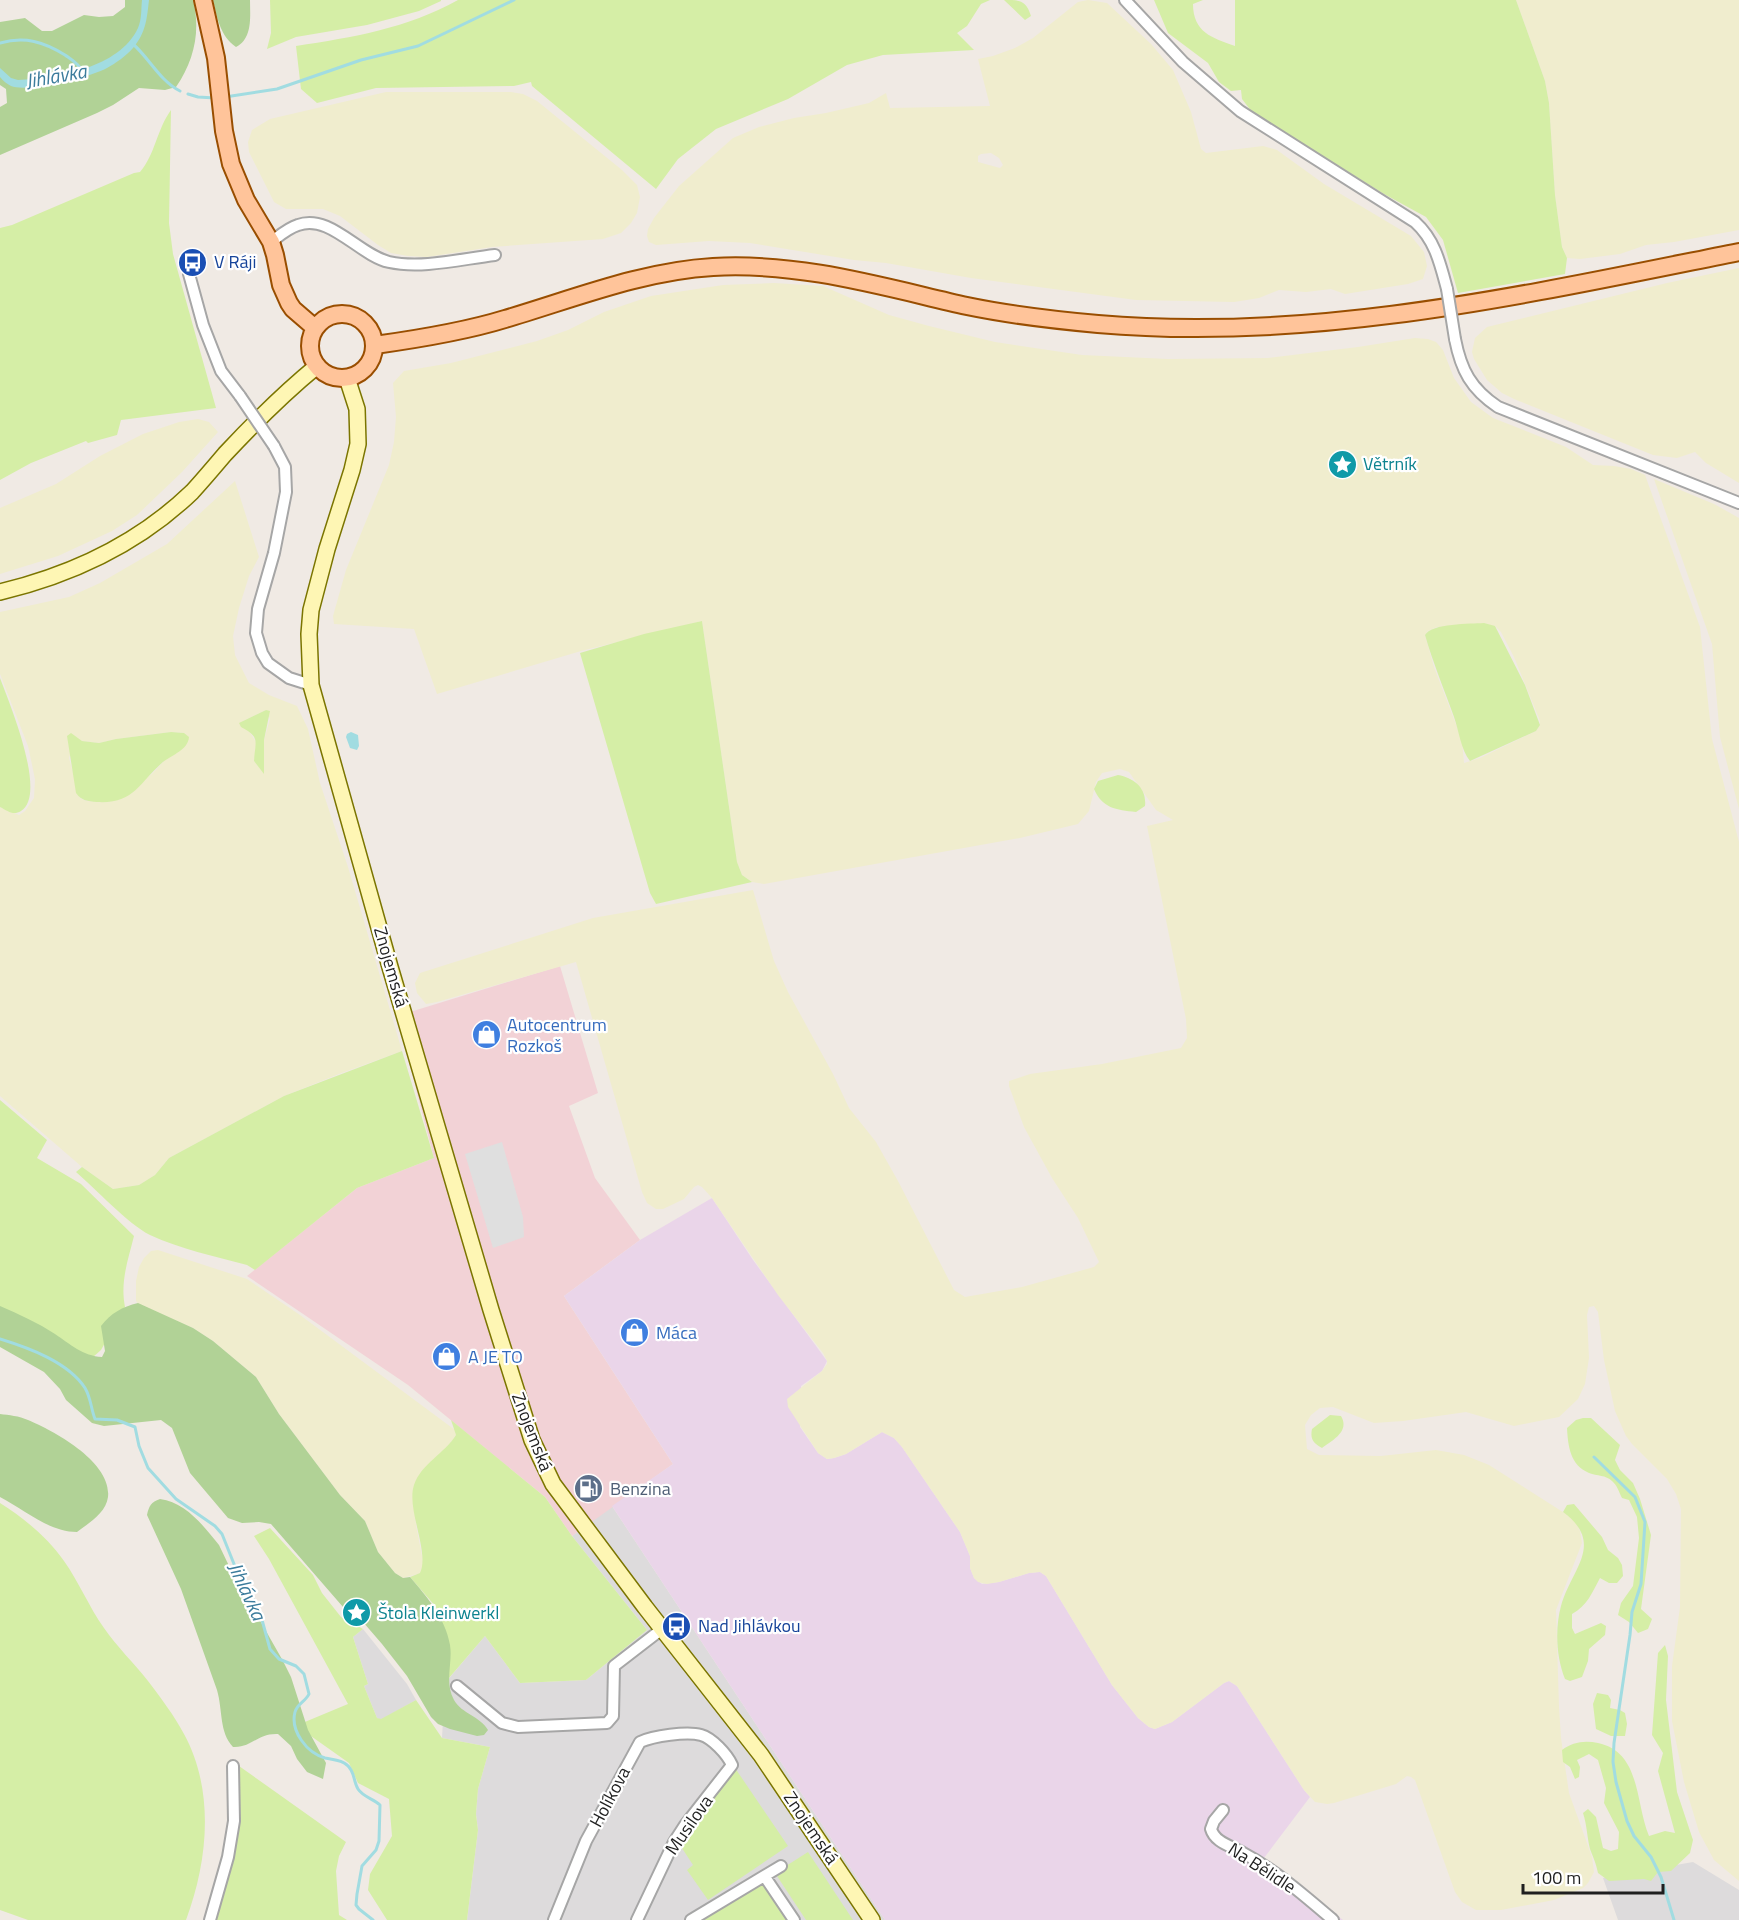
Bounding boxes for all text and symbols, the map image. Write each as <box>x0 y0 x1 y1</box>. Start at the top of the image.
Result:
water label: Jihlávka <box>23 55 90 96</box>
bus stop icon: V Ráji <box>177 246 209 278</box>
place label: V Ráji <box>214 248 256 275</box>
place icon: Větrník <box>1326 448 1358 480</box>
place label: Větrník <box>1363 450 1417 477</box>
street label: Znojemská <box>367 923 416 1010</box>
place label: Autocentrum Rozkoš <box>507 1011 607 1059</box>
shop icon: Autocentrum Rozkoš <box>470 1019 502 1051</box>
shop icon: Máca <box>619 1317 651 1349</box>
place label: Máca <box>656 1319 697 1346</box>
shop icon: A JE TO <box>431 1341 463 1373</box>
place label: A JE TO <box>468 1343 523 1370</box>
street label: Znojemská <box>505 1388 560 1475</box>
fuel station icon: Benzina <box>573 1473 605 1505</box>
place label: Benzina <box>610 1475 671 1502</box>
water label: Jihlávka <box>220 1556 275 1626</box>
place icon: Štola Kleinwerkl <box>341 1597 373 1629</box>
place label: Štola Kleinwerkl <box>378 1599 499 1626</box>
bus stop icon: Nad Jihlávkou <box>661 1610 693 1642</box>
place label: Nad Jihlávkou <box>698 1612 801 1639</box>
street label: Holíkova <box>582 1762 637 1832</box>
street label: Znojemská <box>777 1786 846 1870</box>
street label: Musilova <box>658 1789 719 1860</box>
street label: Na Bělidle <box>1223 1836 1302 1900</box>
scale bar <box>1523 1857 1662 1895</box>
text: 100 m <box>1532 1864 1581 1891</box>

